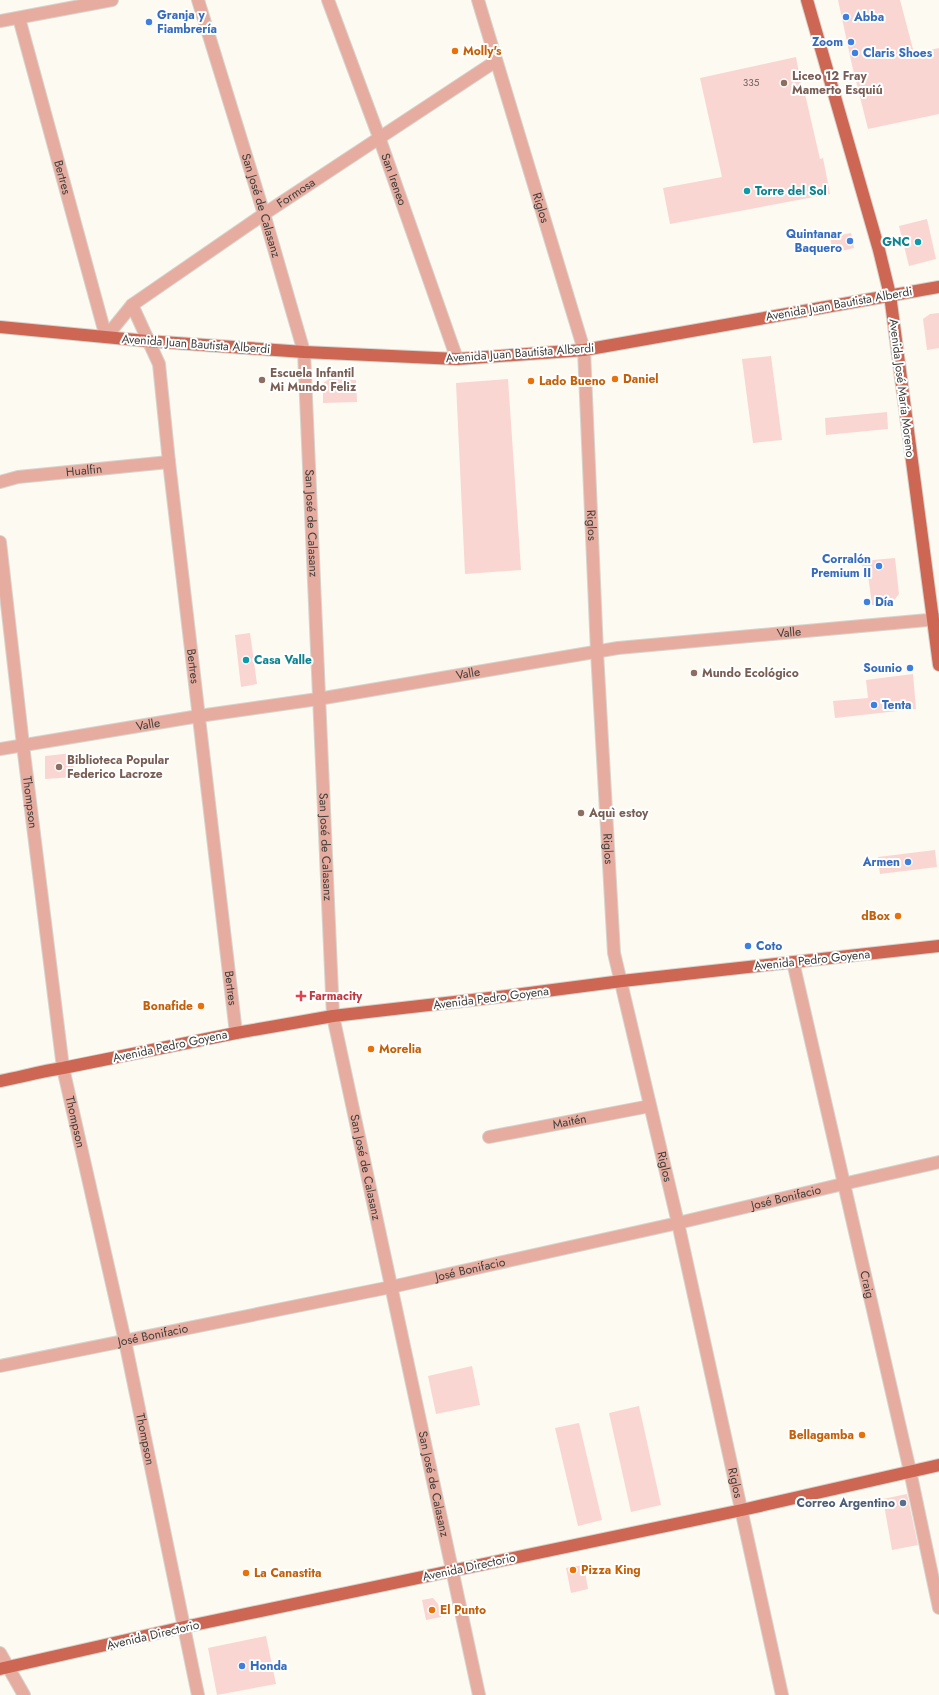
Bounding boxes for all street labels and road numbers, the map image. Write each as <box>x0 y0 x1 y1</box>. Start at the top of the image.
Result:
street label: San José de Calasanz <box>237 151 285 260</box>
street label: San Ireneo <box>376 151 412 208</box>
street label: Bertres <box>49 158 76 197</box>
street label: Formosa <box>273 173 319 212</box>
street label: Riglos <box>528 190 554 225</box>
street label: Avenida Juan Bautista Alberdi <box>764 282 914 326</box>
street label: Avenida José María Moreno <box>885 318 919 459</box>
street label: Avenida Juan Bautista Alberdi <box>121 330 271 358</box>
street label: Avenida Juan Bautista Alberdi <box>445 339 595 367</box>
street label: Hualfin <box>65 460 103 481</box>
street label: San José de Calasanz <box>300 469 323 578</box>
street label: Riglos <box>582 509 601 541</box>
street label: Valle <box>776 622 802 643</box>
street label: Bertres <box>182 648 204 685</box>
street label: Valle <box>454 663 481 684</box>
street label: Valle <box>135 714 161 735</box>
street label: Thompson <box>18 775 42 829</box>
street label: San José de Calasanz <box>314 793 337 902</box>
street label: Riglos <box>598 833 618 865</box>
street label: Avenida Pedro Goyena <box>753 945 871 975</box>
street label: Bertres <box>220 970 242 1007</box>
street label: Avenida Pedro Goyena <box>432 982 550 1014</box>
street label: Avenida Pedro Goyena <box>111 1025 229 1067</box>
street label: Thompson <box>61 1094 90 1149</box>
street label: Maitén <box>551 1109 588 1134</box>
street label: San José de Calasanz <box>345 1113 386 1222</box>
street label: Riglos <box>652 1150 677 1184</box>
street label: José Bonifacio <box>747 1180 823 1215</box>
street label: José Bonifacio <box>431 1253 507 1286</box>
street label: Craig <box>855 1269 879 1300</box>
street label: José Bonifacio <box>114 1319 190 1351</box>
street label: Thompson <box>131 1412 159 1467</box>
street label: San José de Calasanz <box>413 1429 454 1539</box>
street label: Riglos <box>723 1466 747 1500</box>
street label: Avenida Directorio <box>421 1548 518 1586</box>
street label: Avenida Directorio <box>105 1615 202 1654</box>

